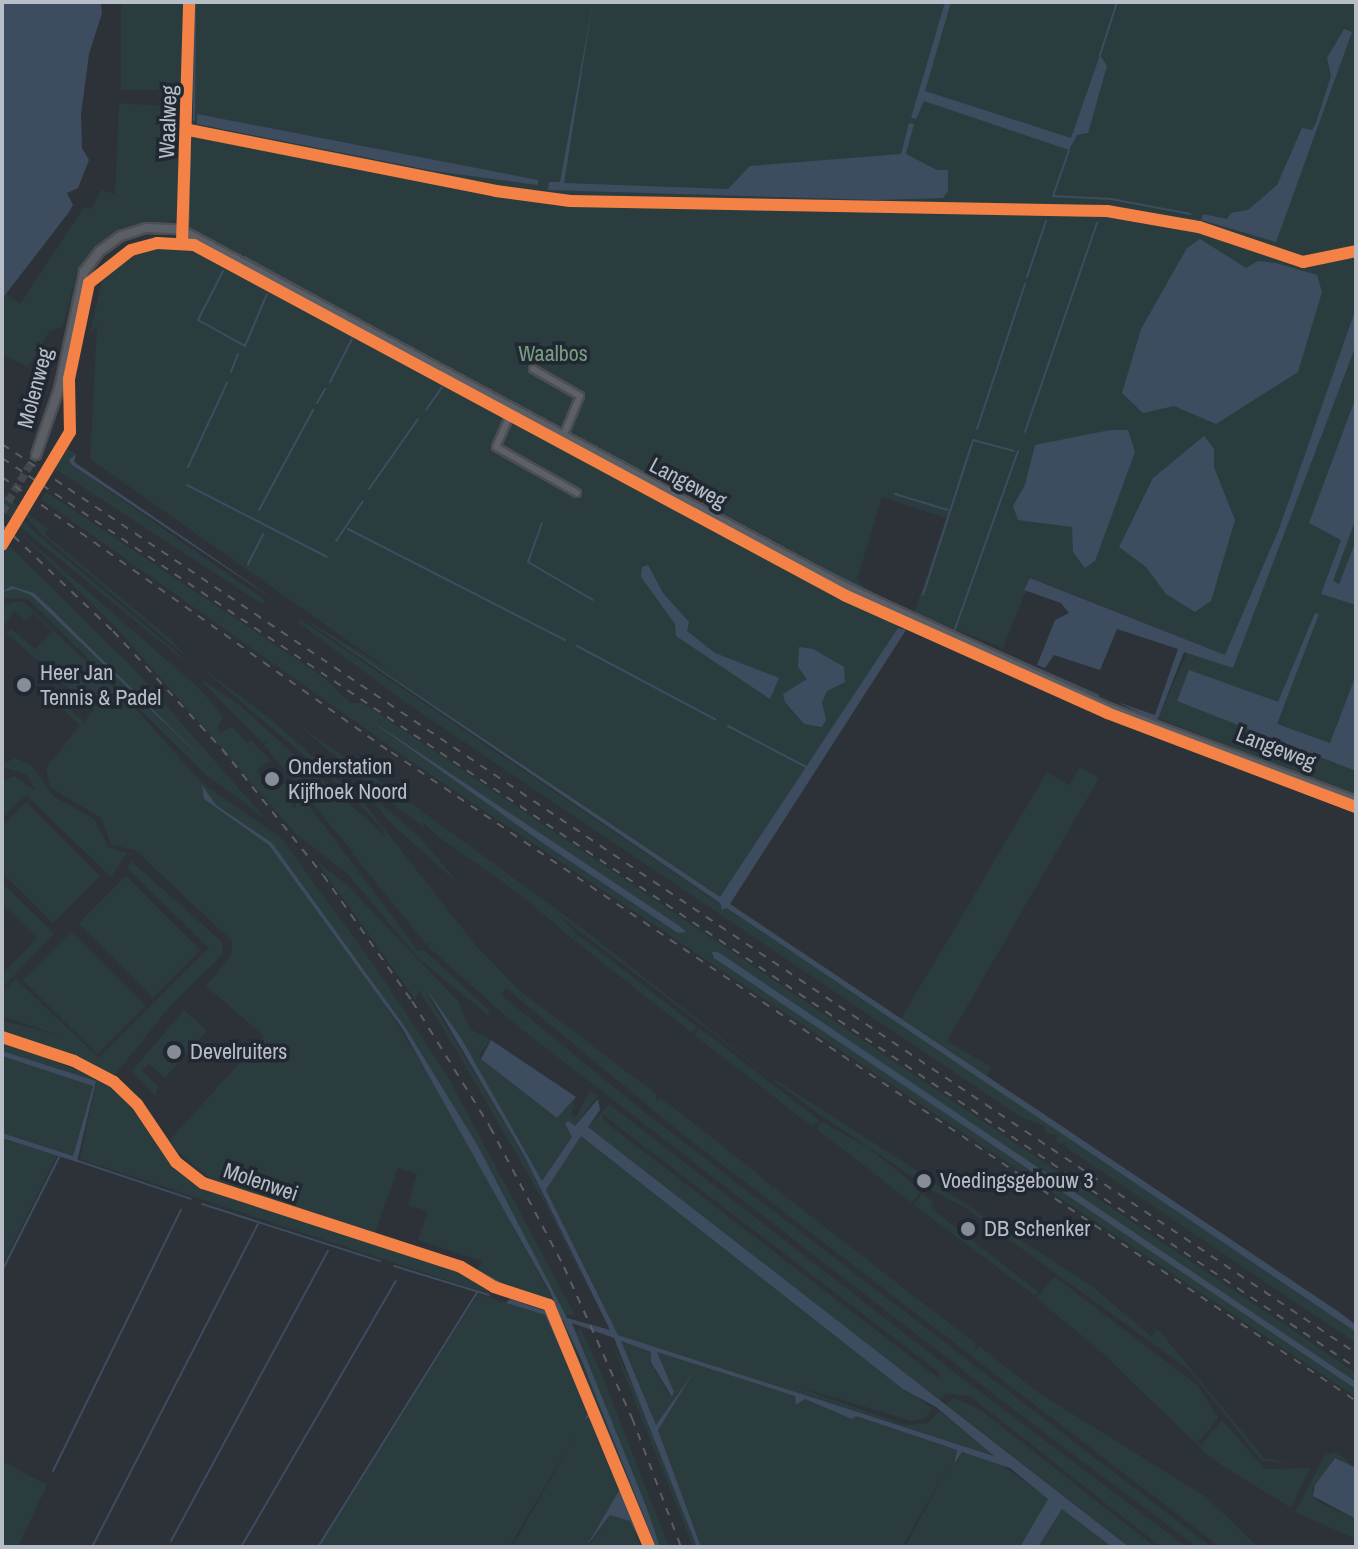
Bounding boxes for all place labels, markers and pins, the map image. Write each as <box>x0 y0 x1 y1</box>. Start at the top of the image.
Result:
place label: Heer Jan Tennis & Padel <box>40 659 161 710</box>
marker: Heer Jan Tennis & Padel <box>15 676 33 694</box>
place label: Onderstation Kijfhoek Noord <box>288 753 407 804</box>
marker: Onderstation Kijfhoek Noord <box>263 770 281 788</box>
place label: Develruiters <box>190 1039 287 1065</box>
marker: Develruiters <box>165 1043 183 1061</box>
place label: Voedingsgebouw 3 <box>940 1168 1093 1194</box>
marker: Voedingsgebouw 3 <box>915 1172 933 1190</box>
place label: DB Schenker <box>984 1216 1090 1242</box>
marker: DB Schenker <box>959 1220 977 1238</box>

